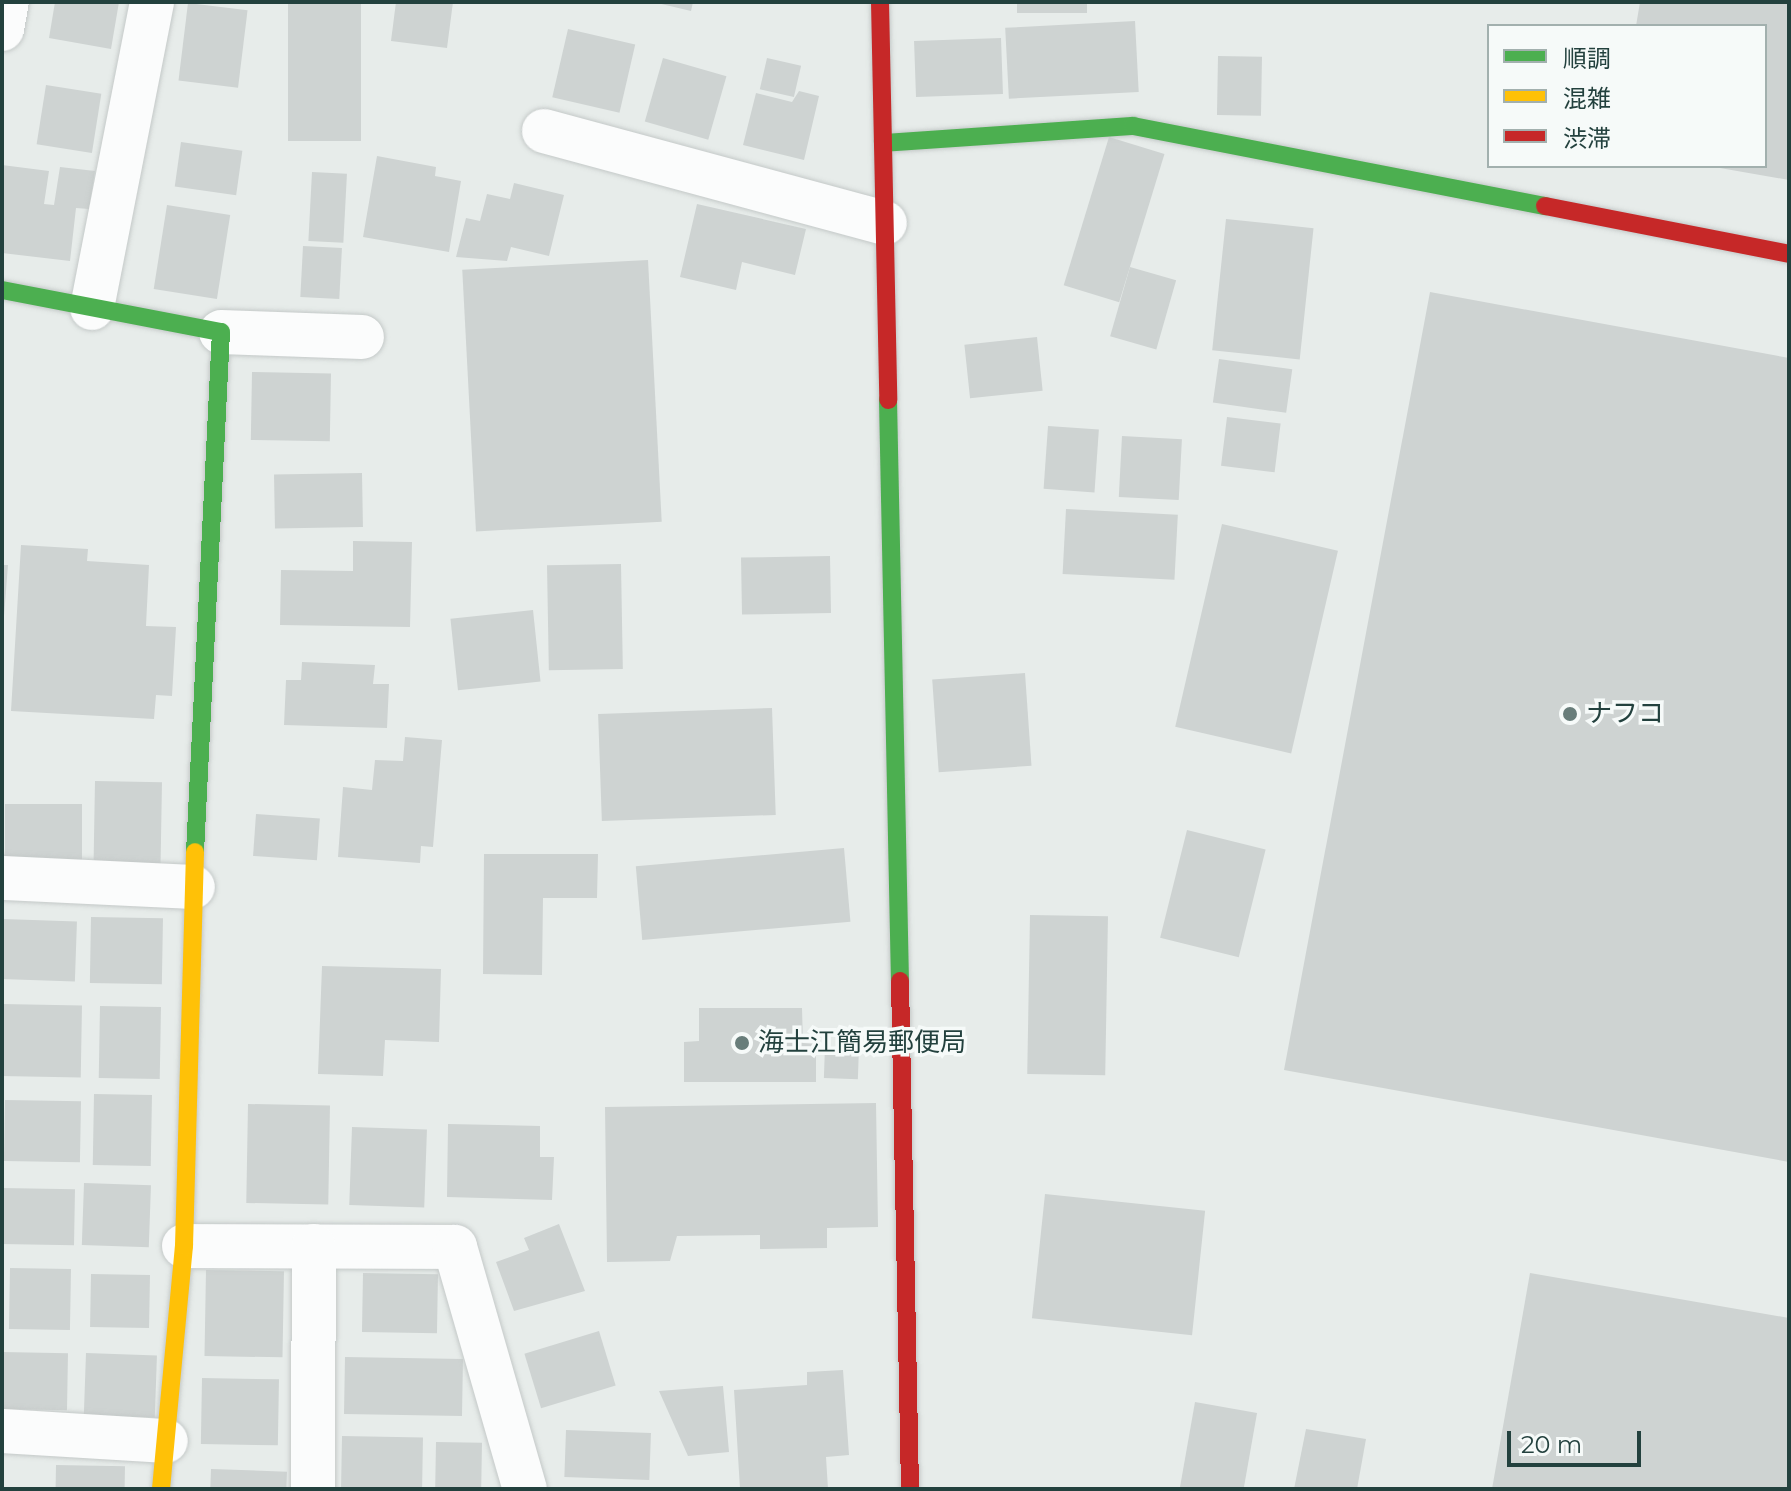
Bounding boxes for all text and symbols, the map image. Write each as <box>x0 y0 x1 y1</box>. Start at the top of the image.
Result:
legend <box>1487 24 1767 168</box>
text: 順調 <box>1563 44 1611 73</box>
text: 混雑 <box>1563 84 1611 113</box>
text: 渋滞 <box>1563 124 1611 153</box>
place label: ナフコ <box>1586 698 1664 730</box>
marker: ナフコ <box>1561 705 1579 723</box>
place label: 海士江簡易郵便局 <box>758 1027 966 1059</box>
marker: 海士江簡易郵便局 <box>733 1034 751 1052</box>
scale bar <box>1511 1415 1645 1465</box>
text: 20 m <box>1521 1430 1582 1459</box>

